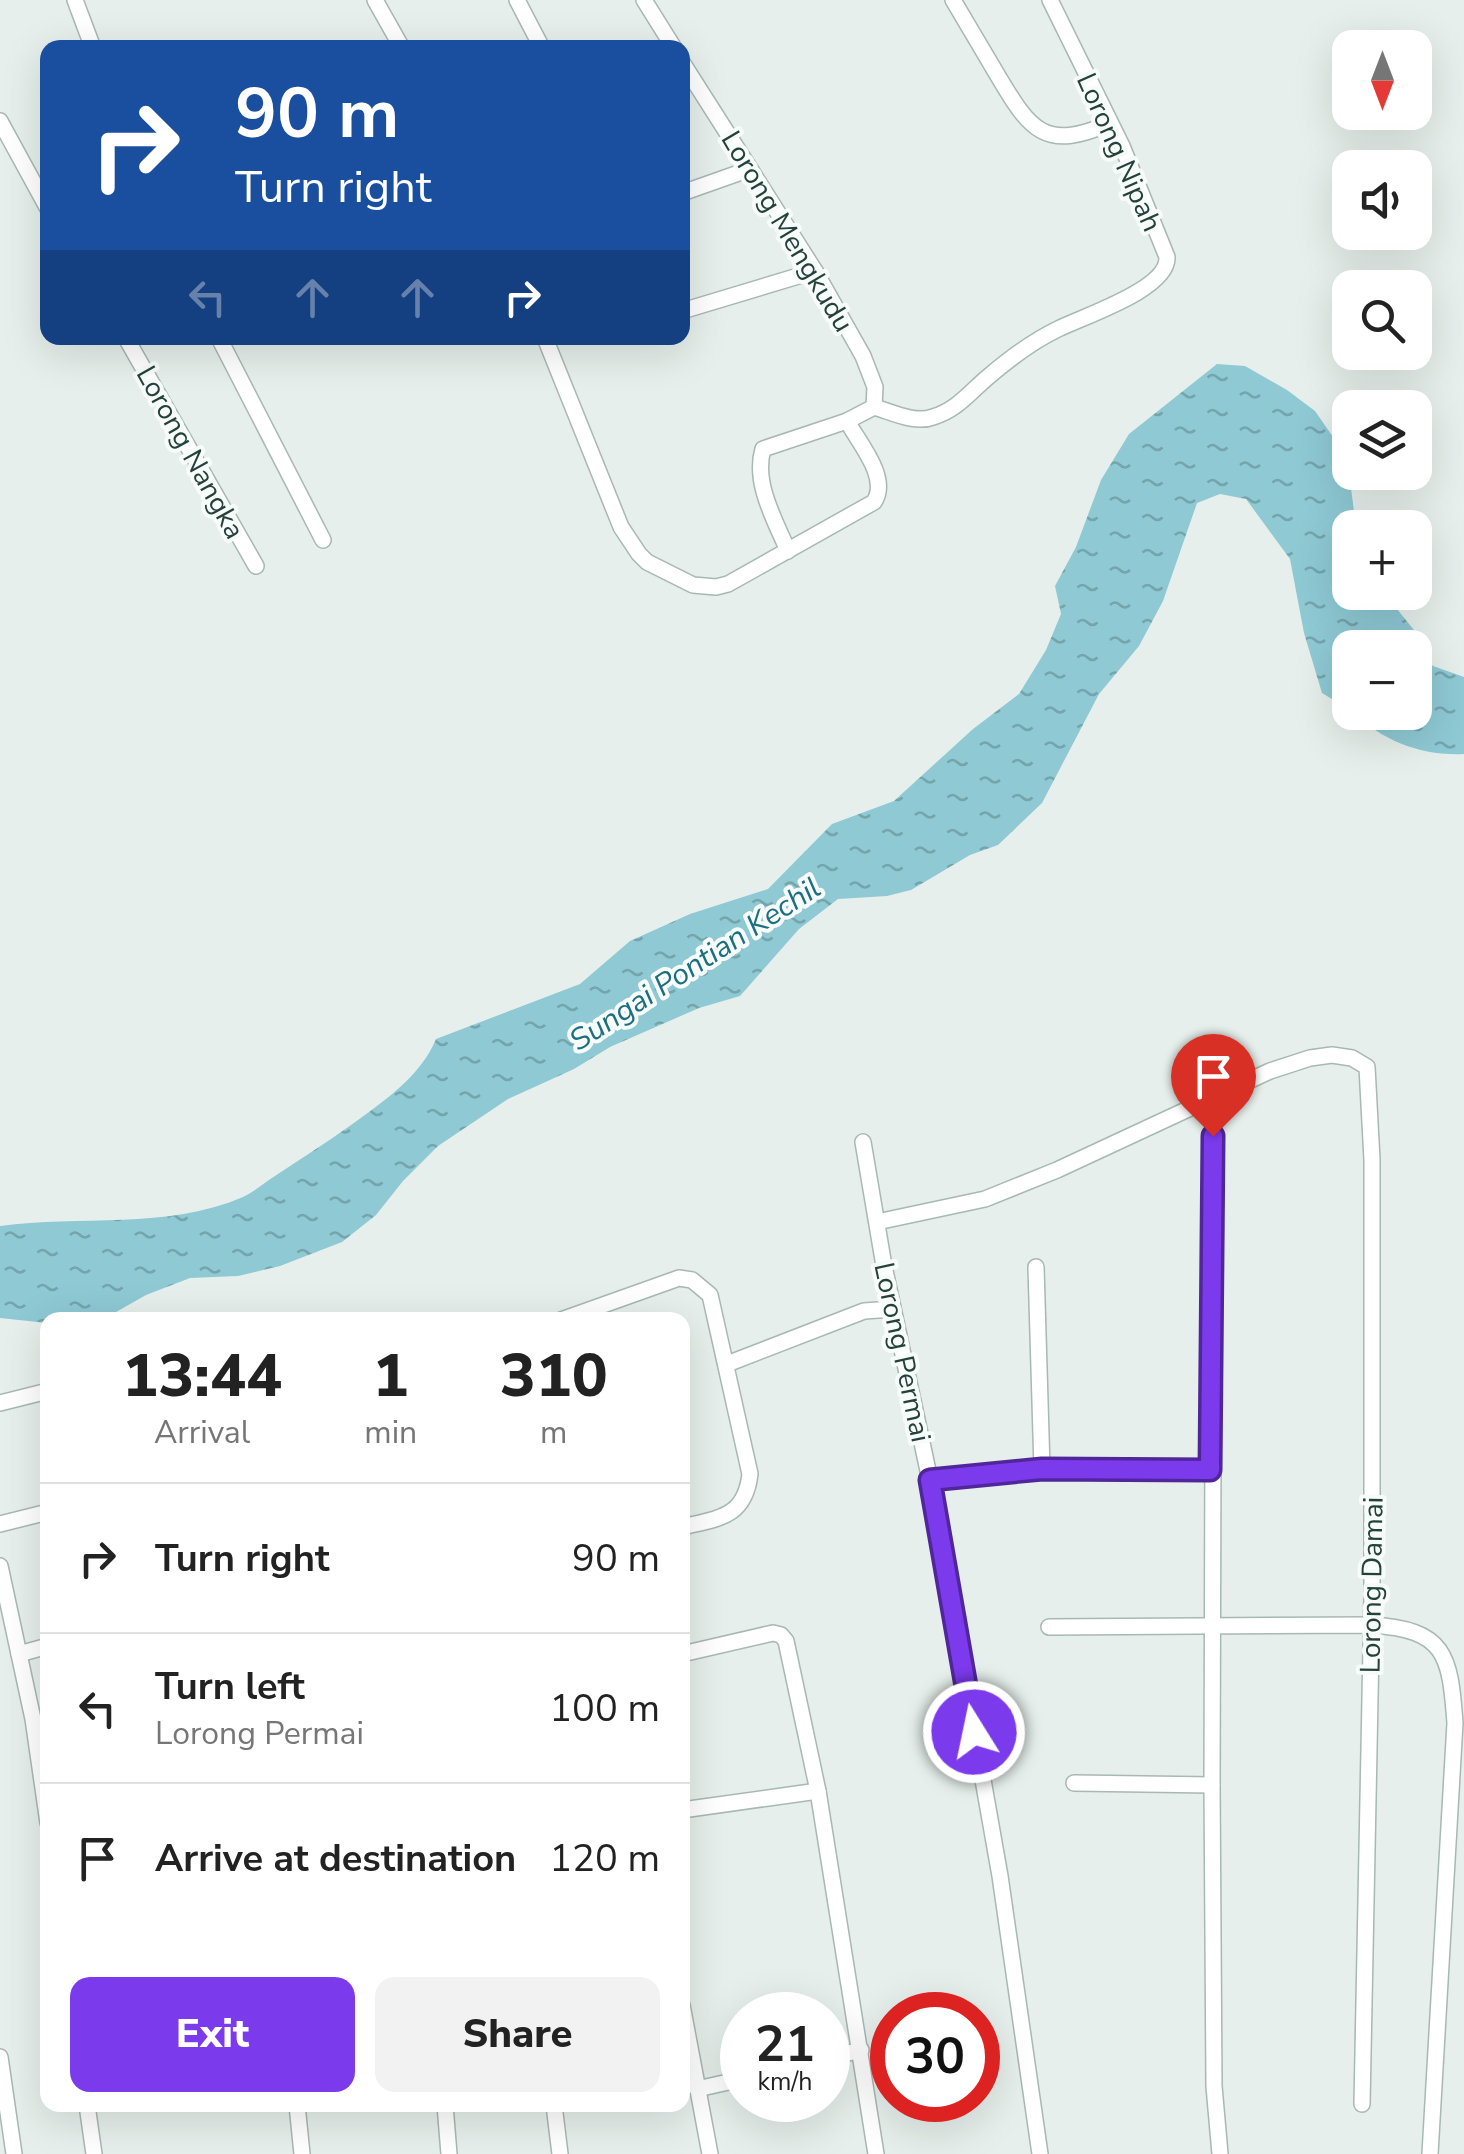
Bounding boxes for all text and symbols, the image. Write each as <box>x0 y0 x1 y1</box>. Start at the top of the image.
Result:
north arrow <box>1332 30 1432 130</box>
map controls <box>1332 30 1432 730</box>
text: 90 m <box>235 66 399 162</box>
street label: Lorong Nipah <box>1067 67 1171 238</box>
icon: right <box>70 80 200 210</box>
street label: Lorong Mengkudu <box>712 124 862 339</box>
button: sound <box>1332 150 1432 250</box>
text: Turn right <box>235 157 432 218</box>
icon: left <box>180 270 235 325</box>
icon: ahead <box>285 270 340 325</box>
icon: ahead <box>390 270 445 325</box>
icon: right <box>495 270 550 325</box>
button: search <box>1332 270 1432 370</box>
street label: Lorong Nangka <box>127 359 253 546</box>
button: layers <box>1332 390 1432 490</box>
button: + <box>1332 510 1432 610</box>
button: − <box>1332 630 1432 730</box>
water label: Sungai Pontian Kechil <box>562 868 829 1061</box>
pin <box>1171 1034 1256 1137</box>
icon: arrive <box>1186 1049 1241 1104</box>
street label: Lorong Permai <box>864 1259 940 1446</box>
text: 13:44 <box>122 1335 282 1417</box>
text: 1 <box>373 1335 409 1417</box>
text: 310 <box>500 1335 608 1417</box>
text: Arrival <box>154 1411 250 1454</box>
text: min <box>364 1411 417 1454</box>
text: m <box>540 1411 567 1454</box>
street label: Lorong Damai <box>1351 1496 1393 1674</box>
icon: right <box>70 1531 125 1586</box>
text: Turn right <box>155 1533 330 1584</box>
text: 90 m <box>572 1533 660 1584</box>
text: Turn left <box>155 1661 305 1712</box>
position arrow <box>922 1680 1026 1784</box>
icon: left <box>70 1681 125 1736</box>
text: 100 m <box>549 1683 660 1734</box>
text: Lorong Permai <box>155 1712 364 1755</box>
icon: arrive <box>70 1831 125 1886</box>
text: Arrive at destination <box>155 1833 516 1884</box>
text: 120 m <box>549 1833 660 1884</box>
button: Exit <box>70 1977 355 2092</box>
button: Share <box>375 1977 660 2092</box>
speed limit sign: 30 <box>870 1992 1000 2122</box>
text: 21 <box>755 2010 815 2079</box>
text: km/h <box>757 2065 813 2099</box>

